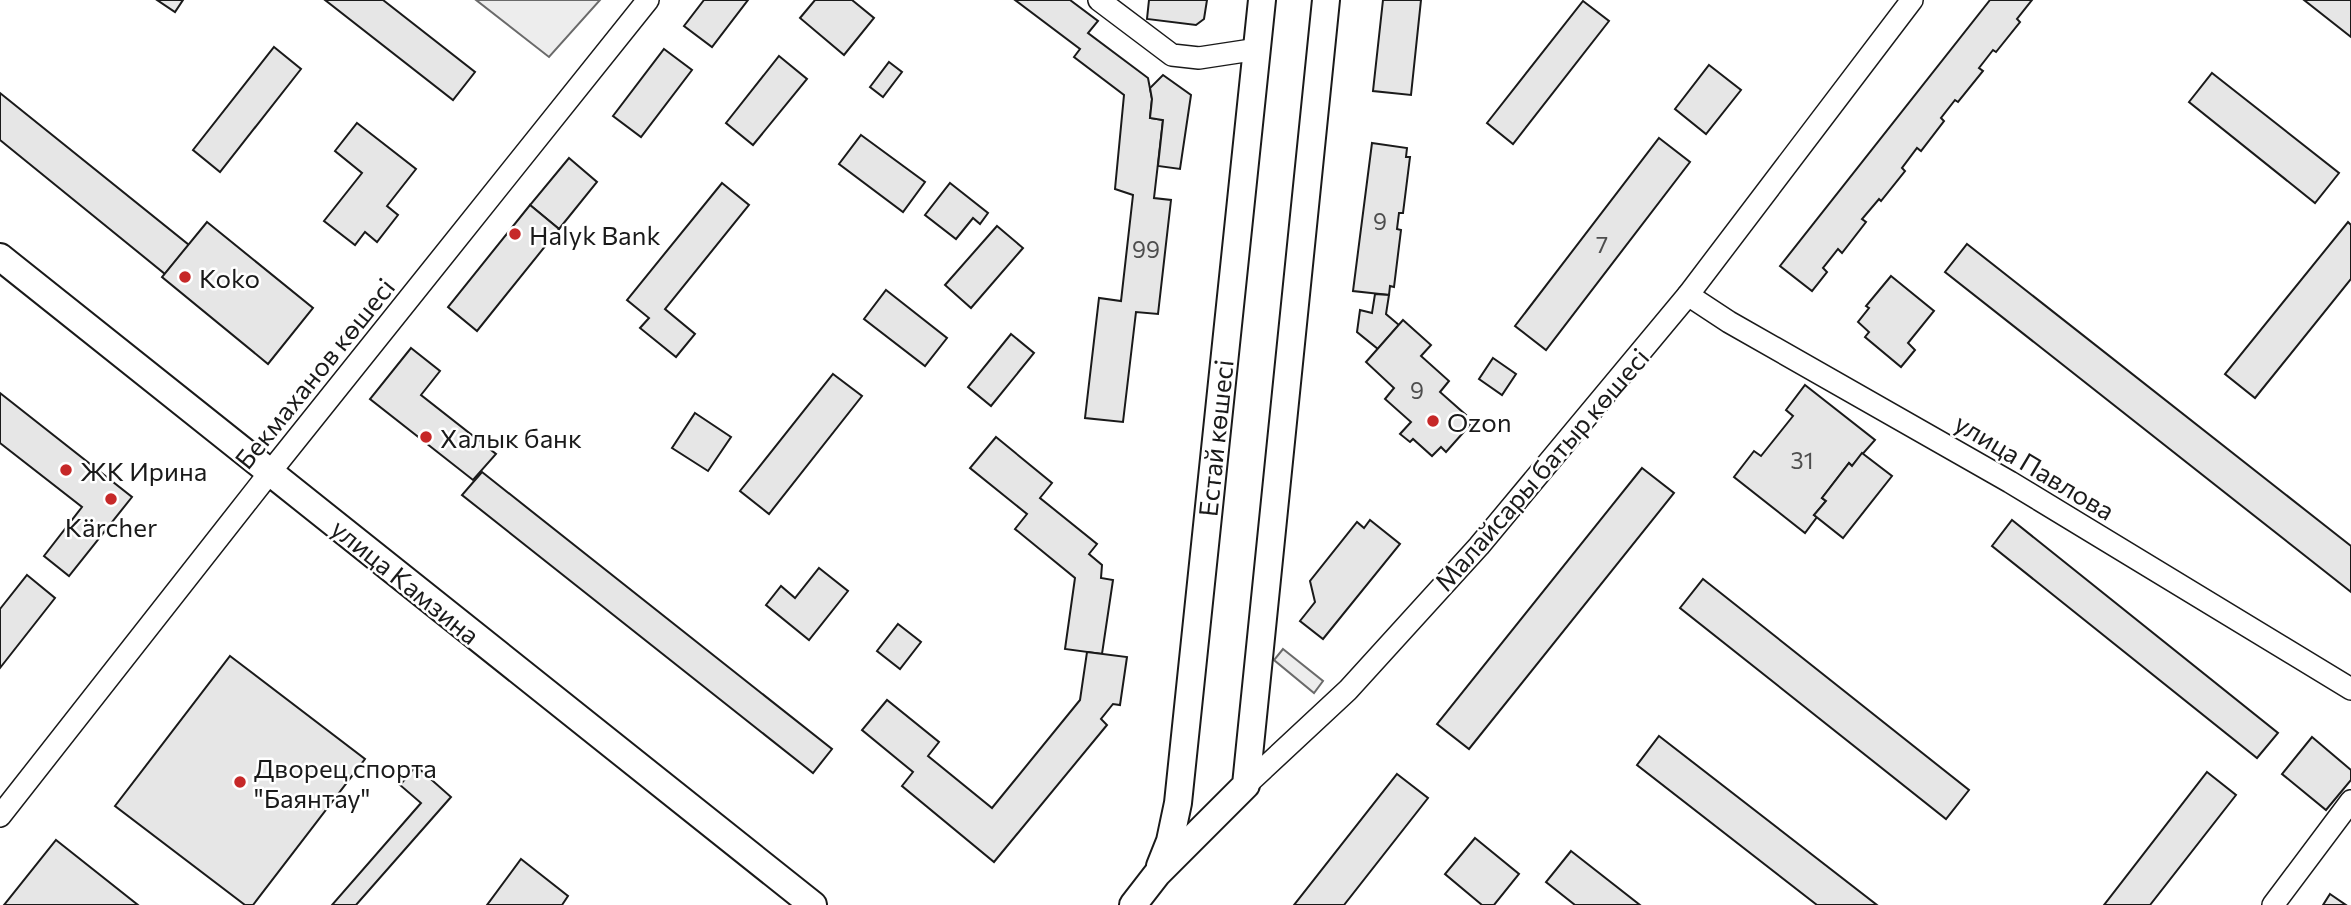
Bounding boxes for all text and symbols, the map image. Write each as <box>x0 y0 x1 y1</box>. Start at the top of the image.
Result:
house number: 9 <box>1373 207 1387 235</box>
place label: Halyk Bank <box>529 219 661 250</box>
marker: Halyk Bank <box>507 226 523 242</box>
house number: 7 <box>1596 230 1608 258</box>
house number: 99 <box>1132 235 1160 263</box>
place label: Koko <box>199 262 260 293</box>
marker: Koko <box>177 269 193 285</box>
street label: Бекмаханов көшесі <box>228 272 400 474</box>
street label: Малайсары батыр көшесі <box>1427 341 1655 597</box>
street label: Естай көшесі <box>1191 358 1239 518</box>
house number: 9 <box>1410 376 1424 404</box>
place label: Ozon <box>1447 406 1512 437</box>
street label: улица Павлова <box>1950 406 2120 526</box>
marker: Ozon <box>1425 413 1441 429</box>
place label: Халык банк <box>440 422 582 453</box>
marker: Халык банк <box>418 429 434 445</box>
house number: 31 <box>1791 446 1813 474</box>
place label: ЖК Ирина <box>80 455 207 486</box>
marker: ЖК Ирина <box>58 462 74 478</box>
marker: Kärcher <box>103 491 119 507</box>
place label: Kärcher <box>65 511 157 542</box>
street label: улица Камзина <box>326 512 486 650</box>
place label: Дворец спорта "Баянтау" <box>254 752 437 813</box>
marker: Дворец спорта "Баянтау" <box>232 774 248 790</box>

